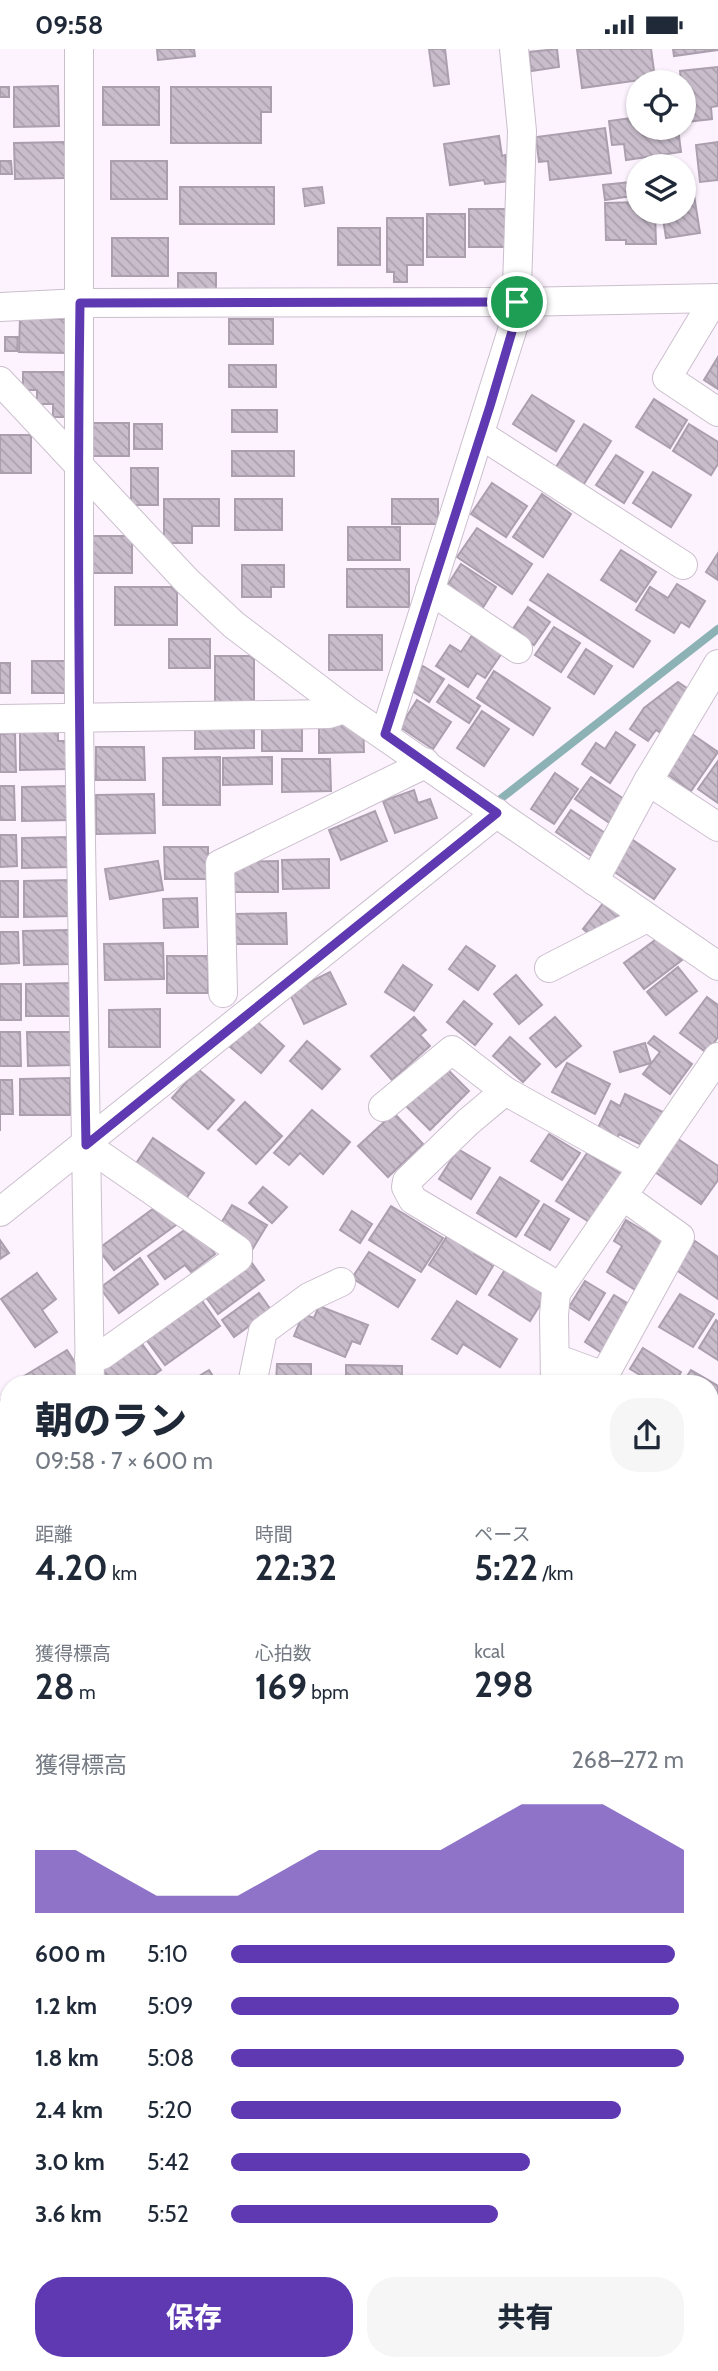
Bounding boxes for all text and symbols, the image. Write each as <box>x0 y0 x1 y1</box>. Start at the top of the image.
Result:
text: 09:58 <box>35 9 103 41</box>
map controls <box>626 70 696 224</box>
button: locate <box>626 70 696 140</box>
button: layers <box>626 154 696 224</box>
pin <box>487 272 547 332</box>
icon: arrive <box>498 283 536 321</box>
text: 朝のラン <box>35 1397 187 1444</box>
button: share <box>610 1398 684 1472</box>
text: 09:58 · 7 × 600 m <box>35 1447 213 1475</box>
text: 距離 <box>35 1523 73 1546</box>
text: 時間 <box>255 1523 293 1546</box>
text: ペース <box>474 1523 530 1546</box>
text: 4.20 <box>35 1546 108 1589</box>
text: 22:32 <box>255 1546 337 1589</box>
text: 5:22 <box>474 1546 538 1589</box>
text: km <box>108 1562 137 1585</box>
text: /km <box>538 1562 574 1585</box>
text: kcal <box>474 1640 505 1663</box>
text: 獲得標高 <box>35 1642 111 1665</box>
text: 心拍数 <box>255 1642 312 1665</box>
text: 298 <box>474 1663 534 1706</box>
text: 28 <box>35 1665 75 1708</box>
text: 169 <box>255 1665 307 1708</box>
text: m <box>75 1681 96 1704</box>
text: bpm <box>307 1681 349 1704</box>
text: 268–272 m <box>572 1746 684 1774</box>
text: 獲得標高 <box>35 1751 127 1779</box>
text: 600 m <box>35 1940 106 1968</box>
text: 5:10 <box>147 1940 188 1968</box>
text: 1.2 km <box>35 1992 97 2020</box>
text: 5:09 <box>147 1992 193 2020</box>
text: 1.8 km <box>35 2044 99 2072</box>
text: 5:08 <box>147 2044 194 2072</box>
text: 2.4 km <box>35 2096 103 2124</box>
text: 5:20 <box>147 2096 192 2124</box>
text: 3.0 km <box>35 2148 105 2176</box>
text: 5:42 <box>147 2148 190 2176</box>
text: 3.6 km <box>35 2200 102 2228</box>
text: 5:52 <box>147 2200 189 2228</box>
button: 保存 <box>35 2277 353 2357</box>
button: 共有 <box>367 2277 684 2357</box>

